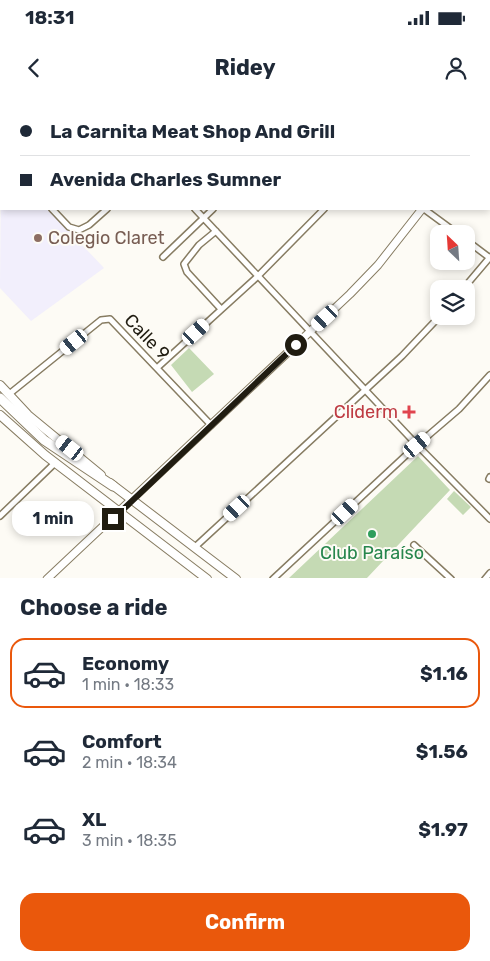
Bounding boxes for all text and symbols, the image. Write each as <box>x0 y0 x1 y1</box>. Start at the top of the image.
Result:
text: 18:31 <box>25 6 75 29</box>
icon: back <box>20 54 48 82</box>
text: Ridey <box>214 54 276 81</box>
icon: person <box>442 54 470 82</box>
text: La Carnita Meat Shop And Grill <box>50 120 335 143</box>
text: Avenida Charles Sumner <box>50 168 281 191</box>
north arrow <box>430 225 475 270</box>
map controls <box>430 225 475 325</box>
place label: Colegio Claret <box>48 227 165 249</box>
marker: Colegio Claret <box>32 232 44 244</box>
button: layers <box>430 280 475 325</box>
car <box>308 302 341 334</box>
street label: Calle 9 <box>120 309 174 365</box>
car <box>179 316 212 348</box>
car <box>57 327 90 357</box>
route start <box>285 334 307 356</box>
place label: Cliderm <box>334 401 398 423</box>
marker: Cliderm <box>402 405 416 419</box>
car <box>400 430 433 460</box>
car <box>53 433 86 463</box>
car <box>220 492 253 524</box>
car <box>328 496 361 528</box>
callout: 1 min <box>13 502 96 536</box>
route end <box>102 508 124 530</box>
text: 1 min <box>33 509 73 528</box>
marker: Club Paraíso <box>366 528 378 540</box>
place label: Club Paraíso <box>320 542 424 564</box>
text: Choose a ride <box>20 594 167 621</box>
icon: car <box>22 651 67 696</box>
text: Economy <box>82 652 169 675</box>
text: $1.16 <box>420 662 468 685</box>
text: 1 min · 18:33 <box>82 675 174 694</box>
icon: car <box>22 729 67 774</box>
text: Comfort <box>82 730 162 753</box>
text: $1.56 <box>416 740 468 763</box>
text: 2 min · 18:34 <box>82 753 177 772</box>
icon: car <box>22 807 67 852</box>
text: XL <box>82 808 106 831</box>
text: $1.97 <box>418 818 468 841</box>
text: 3 min · 18:35 <box>82 831 177 850</box>
button: Confirm <box>20 893 470 951</box>

